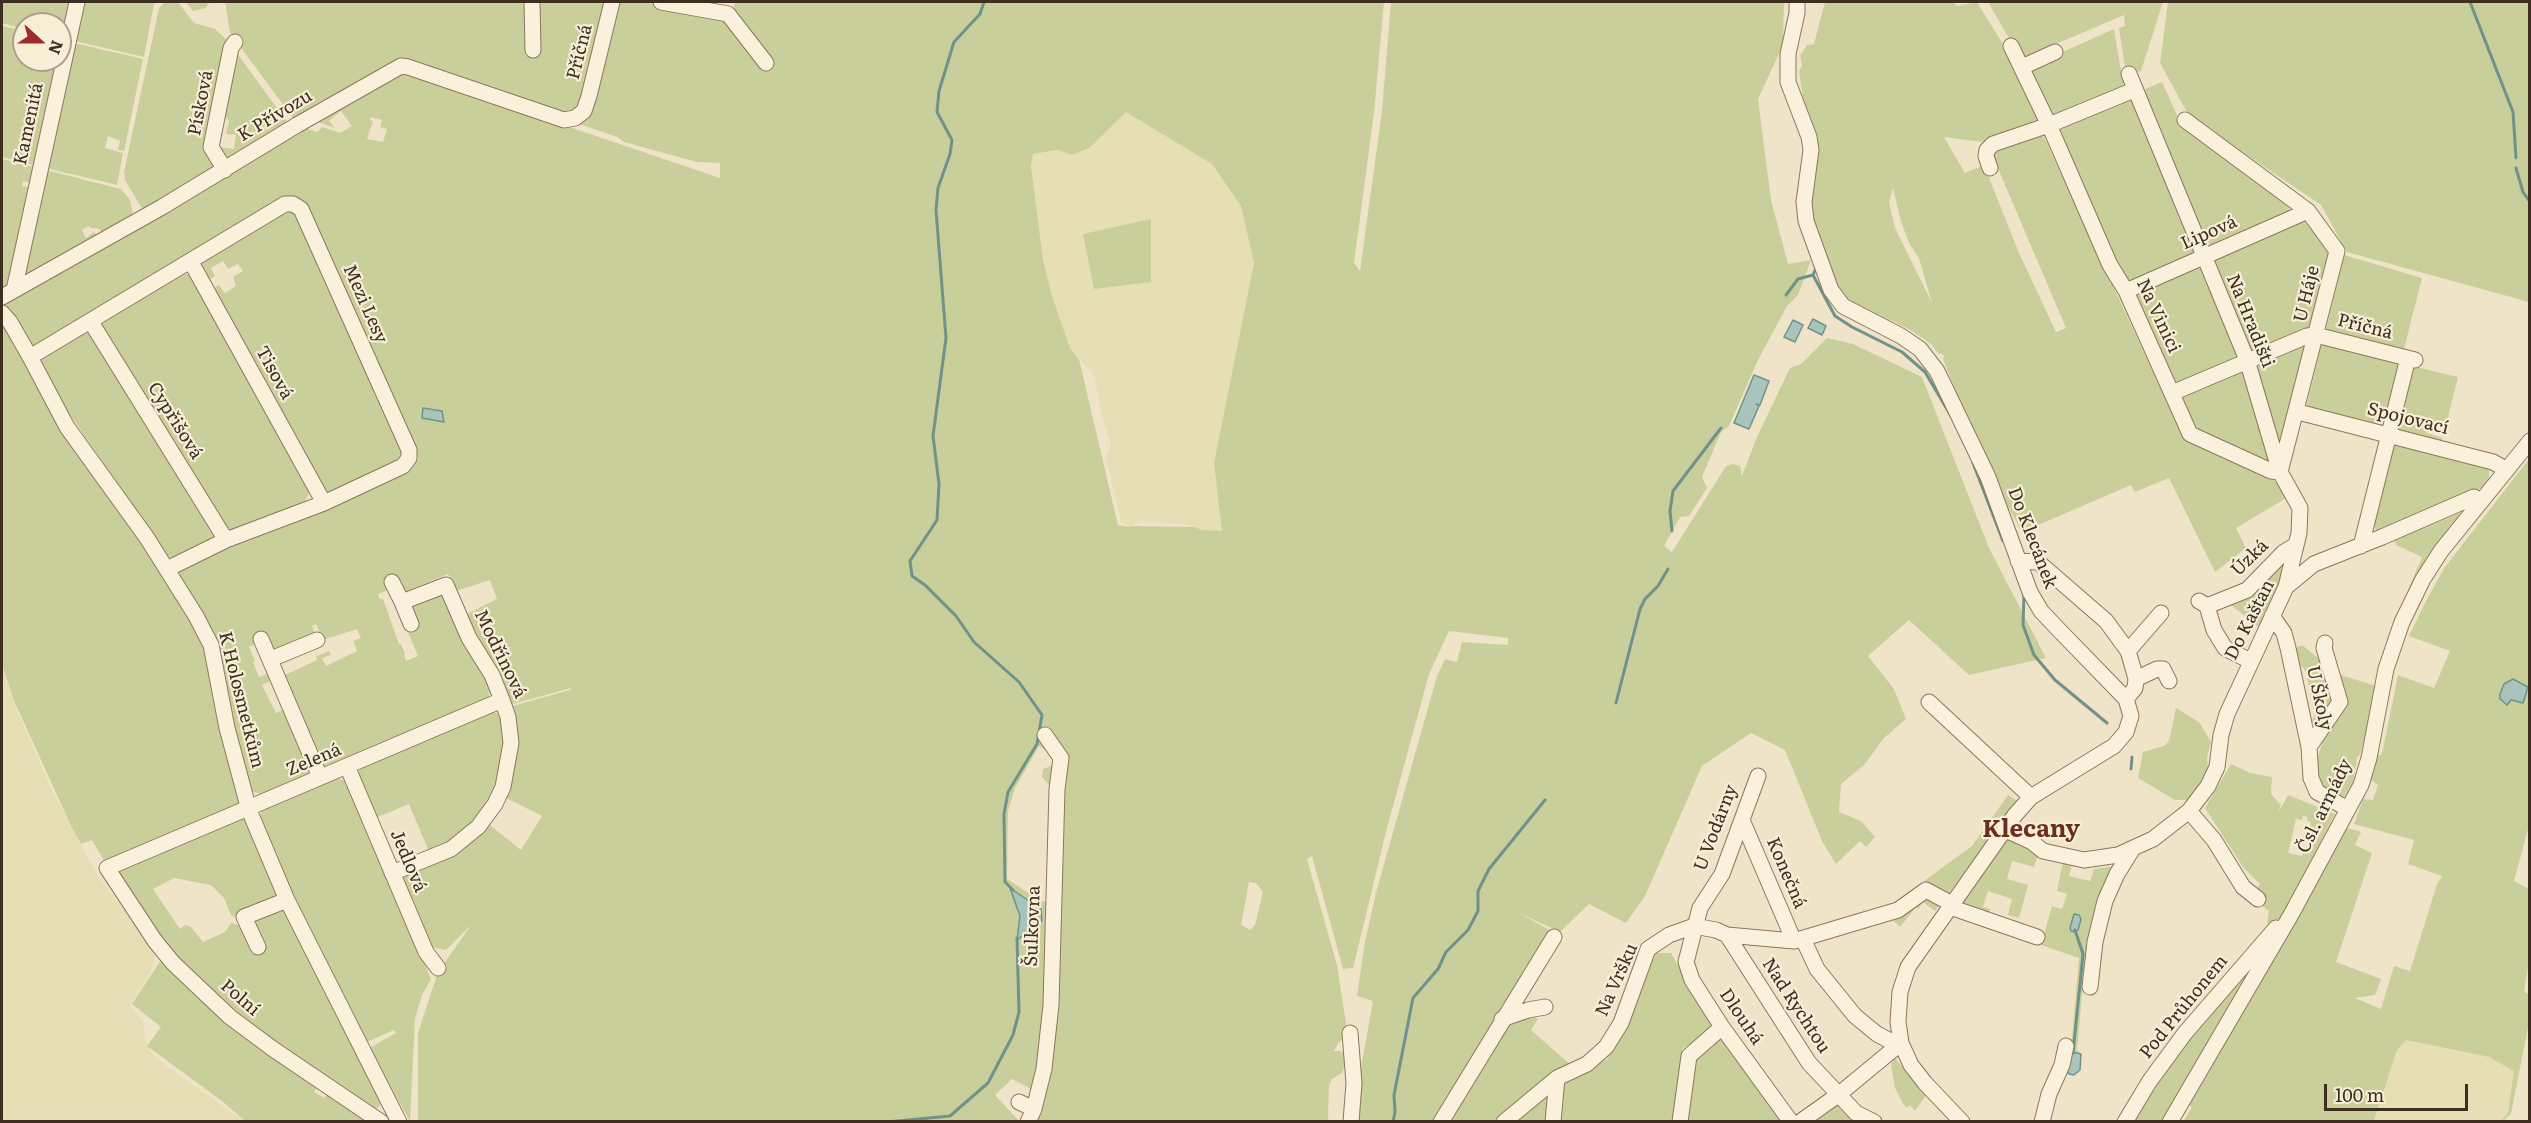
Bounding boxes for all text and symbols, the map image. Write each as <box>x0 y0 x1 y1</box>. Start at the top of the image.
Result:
north arrow <box>12 12 72 72</box>
street label: Příčná <box>563 22 597 82</box>
text: N <box>43 37 71 58</box>
street label: Písková <box>184 68 218 138</box>
street label: Kamenitá <box>10 81 48 167</box>
street label: K Přívozu <box>234 85 316 147</box>
street label: Lipová <box>2178 211 2240 255</box>
street label: Mezi Lesy <box>338 261 392 347</box>
street label: U Háje <box>2290 263 2324 325</box>
street label: Na Hradišti <box>2221 271 2279 371</box>
street label: Na Vinici <box>2131 275 2185 357</box>
street label: Příčná <box>2335 310 2395 344</box>
street label: Tisová <box>251 343 297 403</box>
street label: Cypřišová <box>143 379 207 463</box>
street label: Spojovací <box>2365 398 2451 440</box>
street label: Do Klecánek <box>2003 484 2061 592</box>
street label: Úzká <box>2227 535 2273 581</box>
street label: Do Kaštan <box>2221 576 2279 664</box>
street label: Modřínová <box>469 606 531 702</box>
street label: K Holosmetkům <box>214 629 268 771</box>
street label: U Školy <box>2302 664 2336 732</box>
street label: Zelená <box>283 739 345 781</box>
street label: Čsl. armády <box>2293 755 2357 857</box>
street label: U Vodárny <box>1690 782 1742 874</box>
district label: Klecany <box>1982 816 2080 844</box>
street label: Jedlová <box>385 826 431 896</box>
street label: Konečná <box>1761 834 1811 912</box>
street label: Šulkovna <box>1021 885 1045 967</box>
street label: Na Vršku <box>1591 940 1643 1020</box>
street label: Pod Průhonem <box>2136 951 2232 1063</box>
street label: Nad Rychtou <box>1757 954 1835 1058</box>
street label: Polní <box>216 975 264 1021</box>
street label: Dlouhá <box>1714 985 1768 1049</box>
scale bar <box>2327 1072 2471 1110</box>
text: 100 m <box>2335 1081 2384 1108</box>

